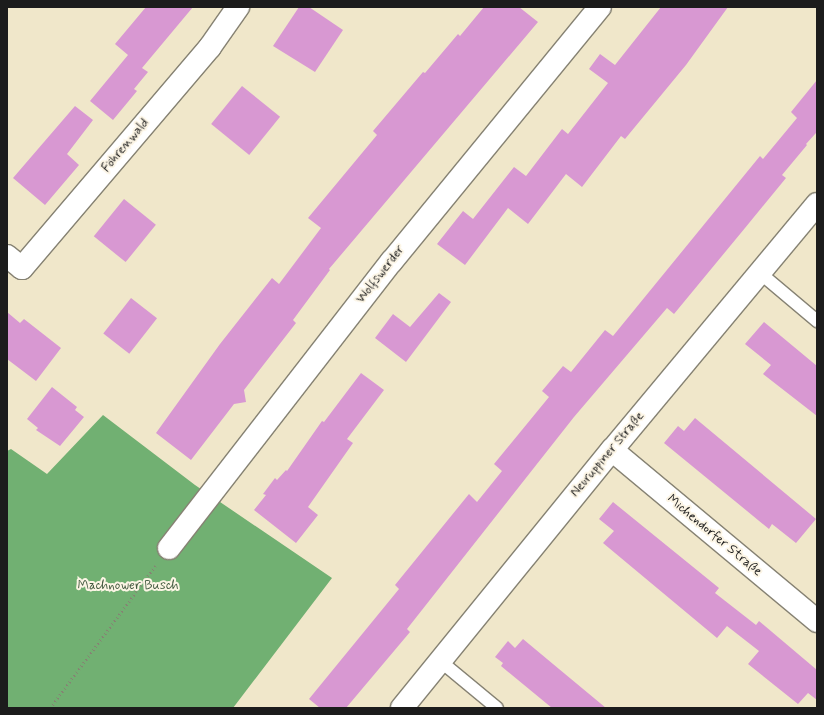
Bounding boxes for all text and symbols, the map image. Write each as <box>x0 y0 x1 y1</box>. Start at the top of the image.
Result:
street label: Föhrenwald <box>99 116 153 176</box>
street label: Wolfswerder <box>354 243 408 307</box>
street label: Neuruppiner Straße <box>568 409 648 501</box>
street label: Michendorfer Straße <box>664 493 764 579</box>
park label: Machnower Busch <box>78 578 178 594</box>

